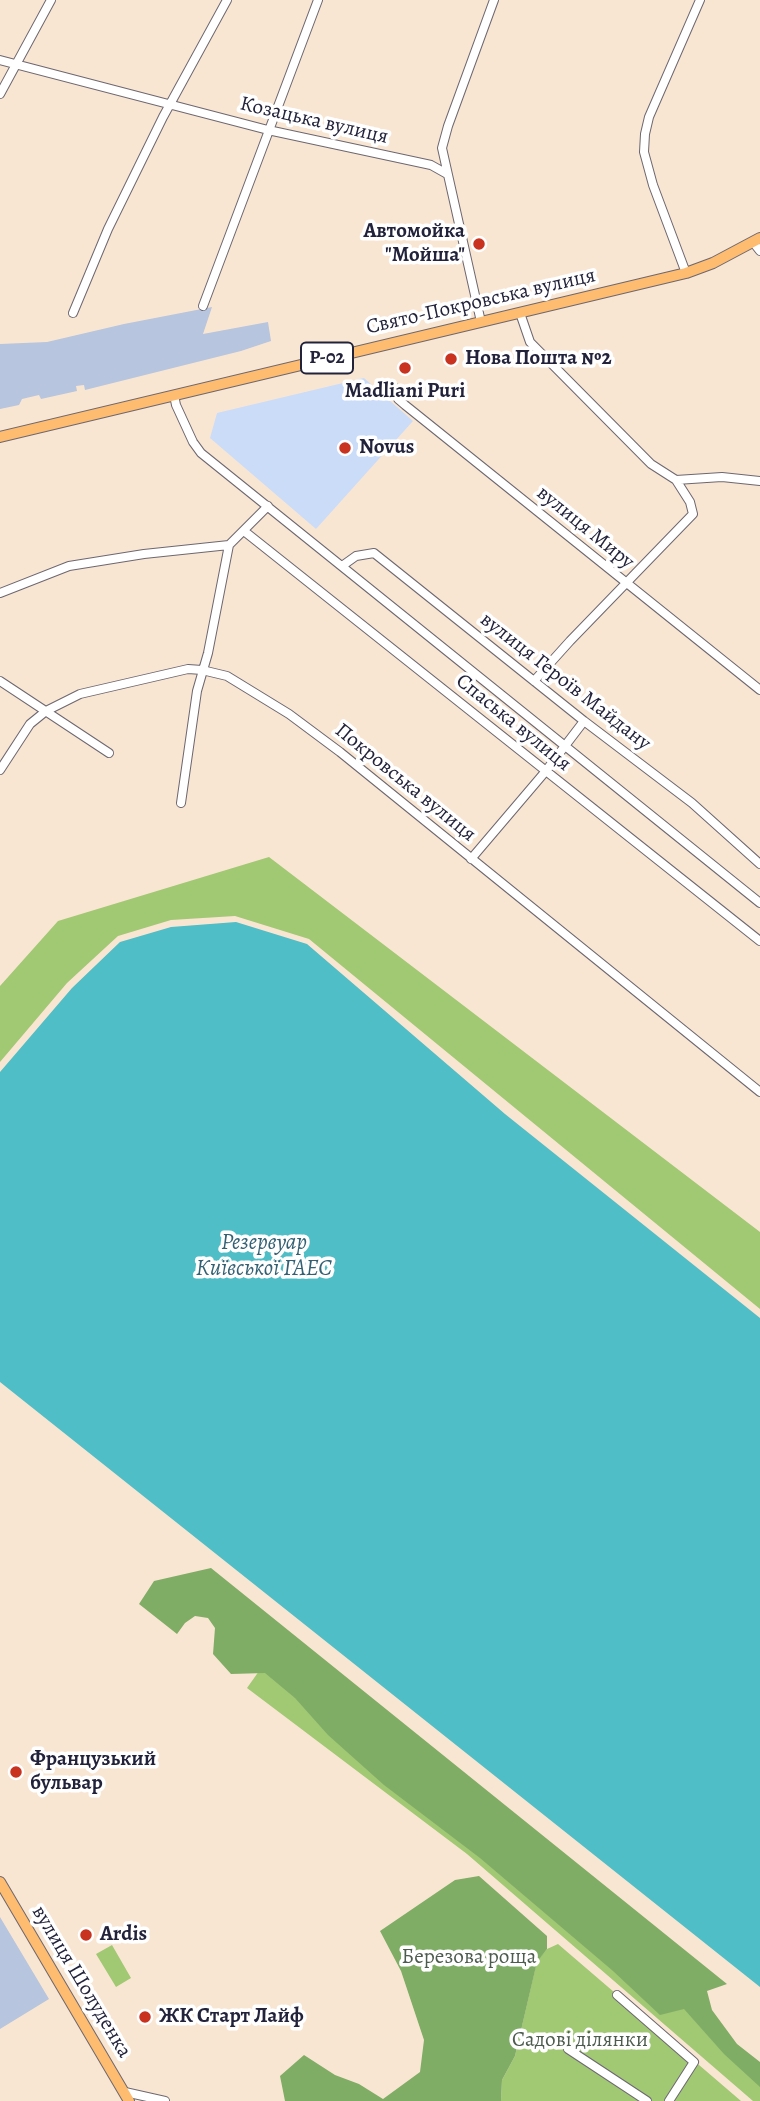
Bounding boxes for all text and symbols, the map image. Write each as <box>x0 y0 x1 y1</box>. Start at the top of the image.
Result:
street label: Козацька вулиця <box>237 92 391 150</box>
place label: Автомойка "Мойша" <box>364 219 465 269</box>
marker: Автомойка "Мойша" <box>471 236 487 252</box>
street label: Свято-Покровська вулиця <box>364 263 598 341</box>
road number: Р-02 <box>301 342 353 374</box>
place label: Нова Пошта №2 <box>465 346 612 372</box>
marker: Нова Пошта №2 <box>443 351 459 367</box>
marker: Madliani Puri <box>397 360 413 376</box>
place label: Madliani Puri <box>345 379 465 405</box>
place label: Novus <box>359 435 414 461</box>
marker: Novus <box>337 440 353 456</box>
street label: вулиця Миру <box>531 481 639 575</box>
street label: вулиця Героїв Майдану <box>475 608 655 756</box>
street label: Спаська вулиця <box>450 669 576 777</box>
street label: Покровська вулиця <box>329 718 481 848</box>
water label: Резервуар Київської ГАЕС <box>196 1229 332 1283</box>
place label: Французький бульвар <box>30 1747 156 1797</box>
marker: Французький бульвар <box>8 1764 24 1780</box>
street label: вулиця Шолуденка <box>26 1901 136 2063</box>
place label: Ardis <box>100 1922 147 1948</box>
marker: Ardis <box>78 1927 94 1943</box>
park label: Березова роща <box>402 1945 536 1971</box>
place label: ЖК Старт Лайф <box>159 2004 304 2030</box>
marker: ЖК Старт Лайф <box>137 2009 153 2025</box>
park label: Садові ділянки <box>512 2028 648 2054</box>

